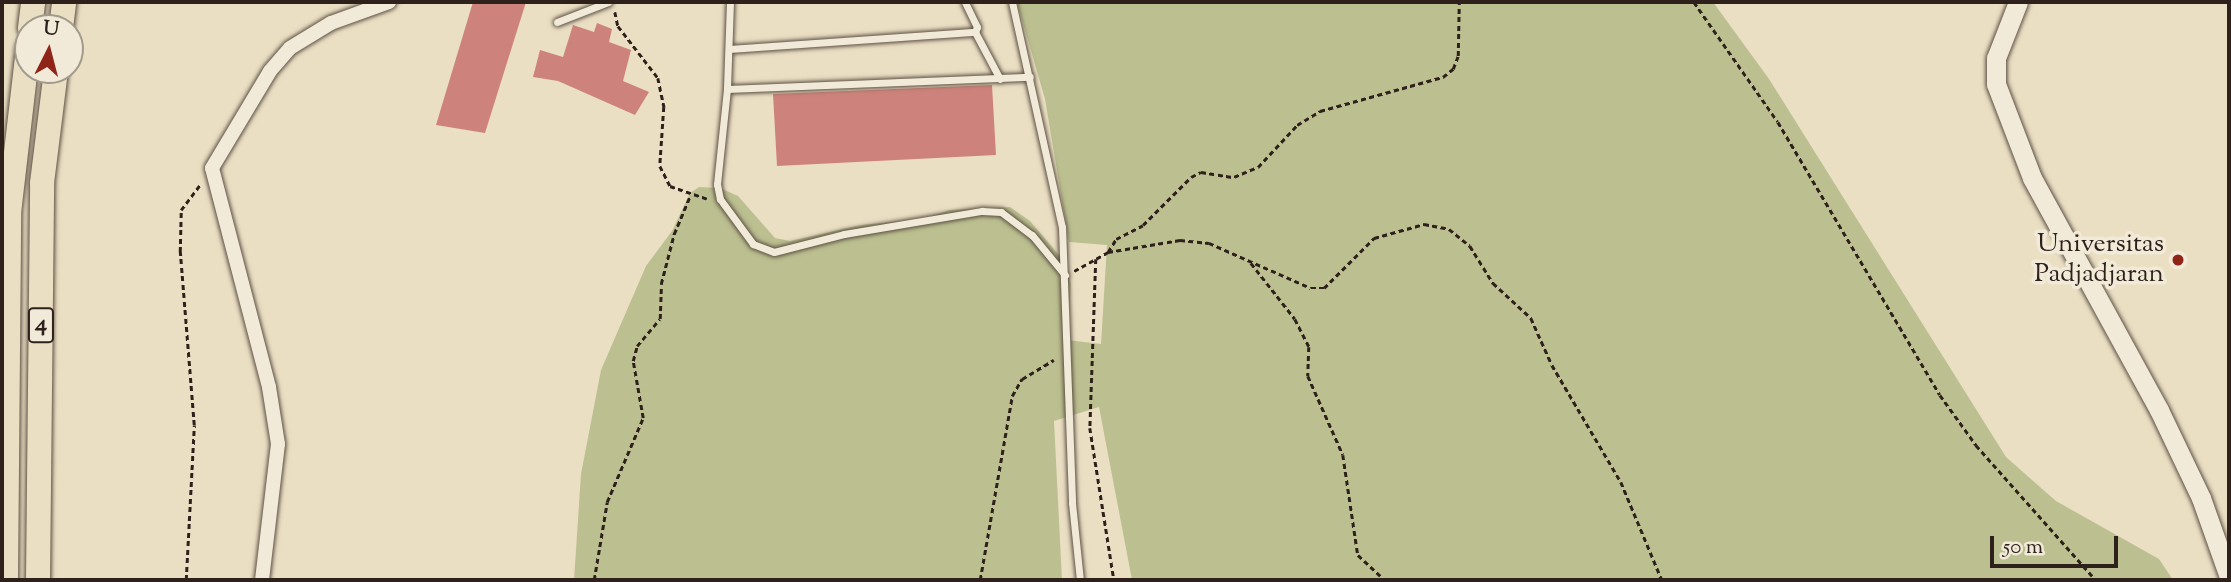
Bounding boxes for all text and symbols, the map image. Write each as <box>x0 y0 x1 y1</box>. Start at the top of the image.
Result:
north arrow <box>14 14 84 84</box>
text: U <box>42 15 60 44</box>
place label: Universitas Padjadjaran <box>2034 229 2164 290</box>
marker: Universitas Padjadjaran <box>2170 252 2186 268</box>
road number: 4 <box>27 304 55 346</box>
scale bar <box>1993 522 2121 566</box>
text: 50 m <box>2003 533 2043 563</box>

